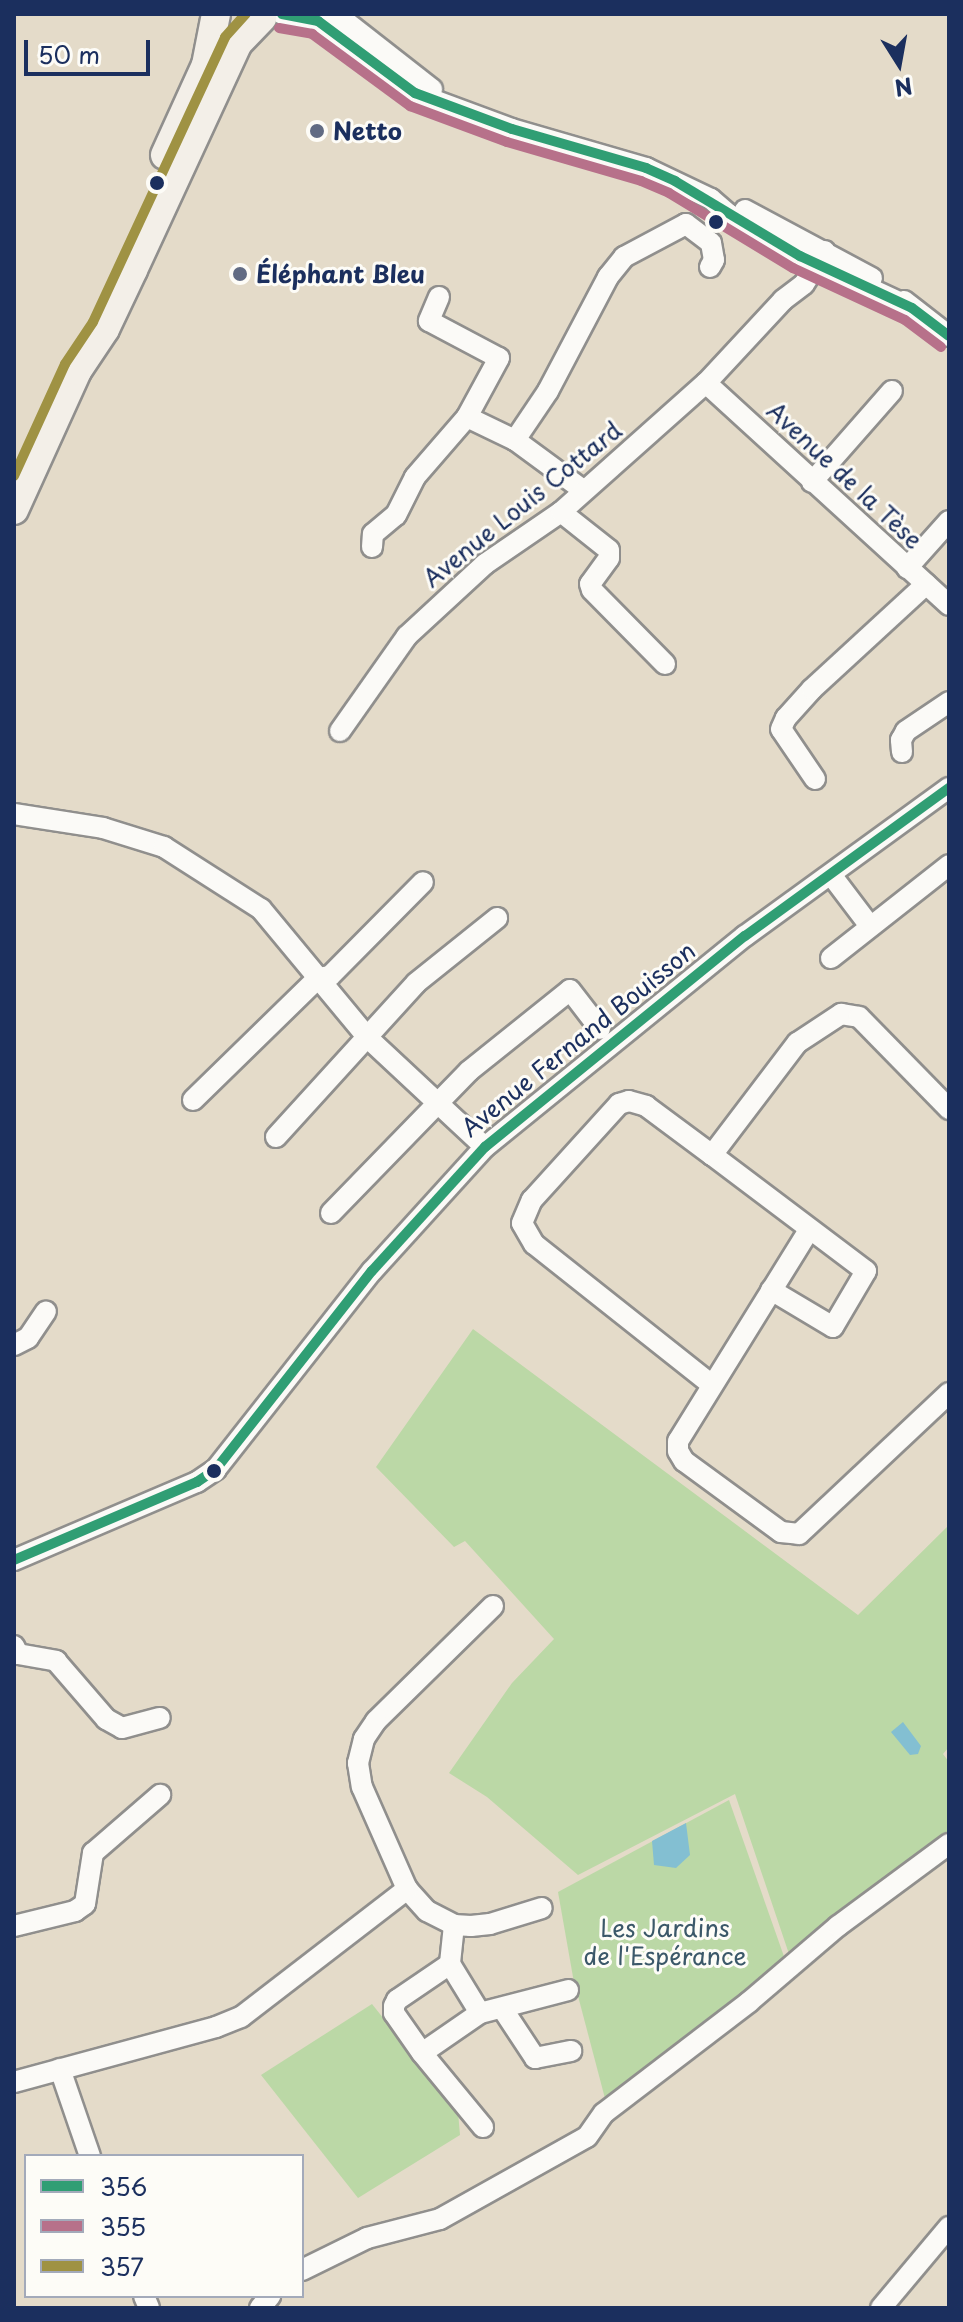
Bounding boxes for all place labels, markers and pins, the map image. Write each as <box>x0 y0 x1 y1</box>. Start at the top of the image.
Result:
place label: Netto <box>333 117 402 145</box>
marker: Netto <box>308 122 326 140</box>
unlabelled marker <box>149 175 165 191</box>
unlabelled marker <box>708 214 724 230</box>
place label: Éléphant Bleu <box>256 260 425 288</box>
marker: Éléphant Bleu <box>231 265 249 283</box>
unlabelled marker <box>206 1463 222 1479</box>

